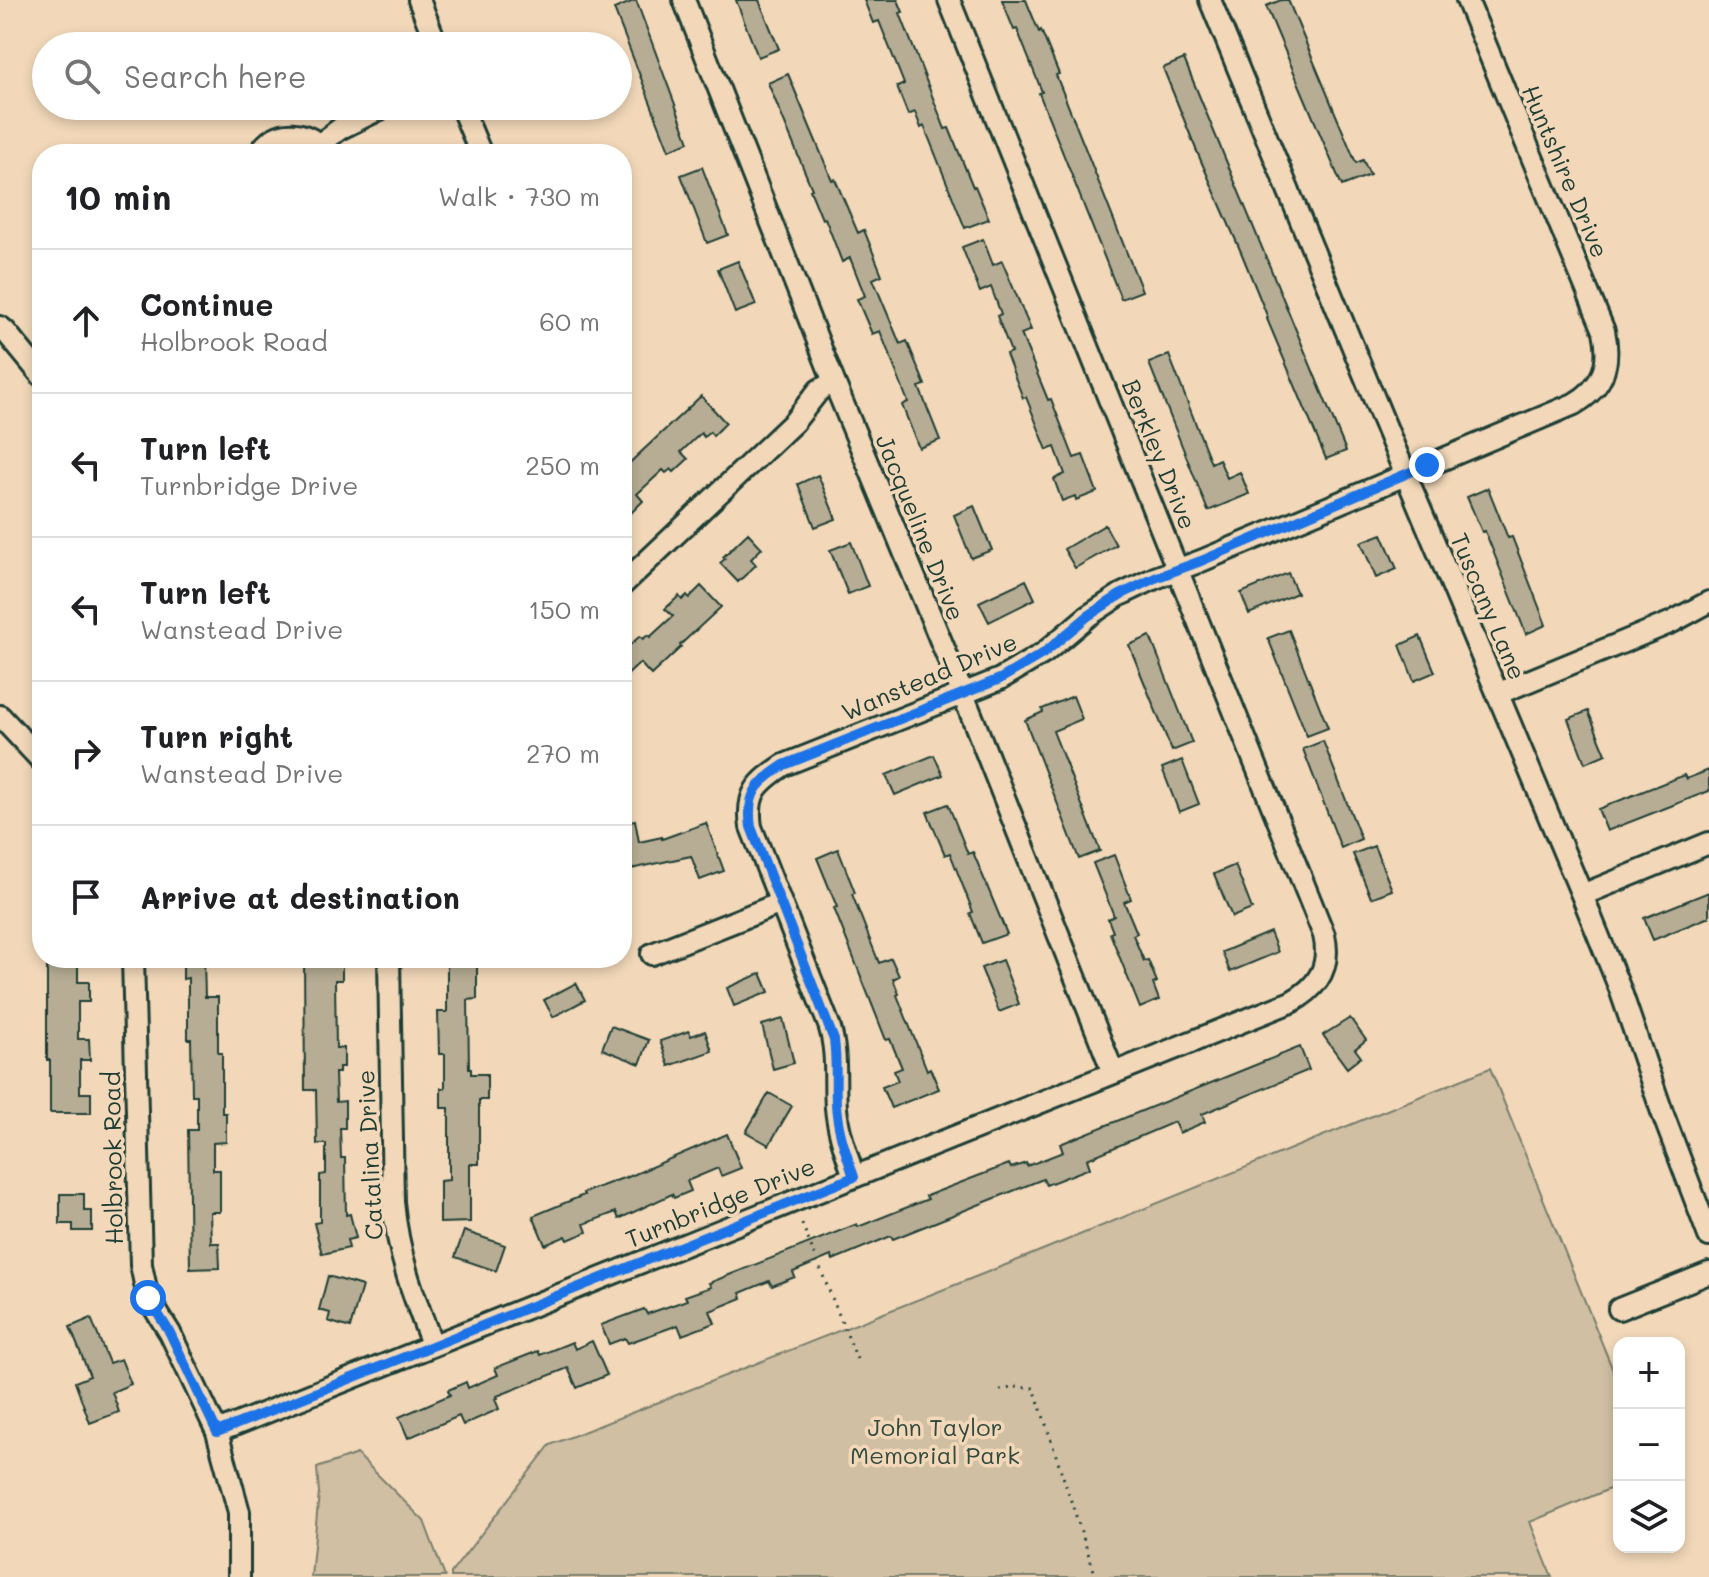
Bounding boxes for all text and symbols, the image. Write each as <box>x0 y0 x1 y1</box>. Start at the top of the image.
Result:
search box <box>32 32 632 120</box>
icon: search <box>60 54 104 98</box>
text: Search here <box>124 56 307 96</box>
street label: Huntshire Drive <box>1516 80 1616 262</box>
text: 10 min <box>64 174 171 219</box>
text: Walk · 730 m <box>438 179 600 213</box>
text: Continue <box>140 284 273 324</box>
icon: ahead <box>64 299 108 343</box>
text: 60 m <box>539 304 600 338</box>
text: Holbrook Road <box>140 324 328 358</box>
street label: Berkley Drive <box>1116 374 1204 534</box>
text: Turn left <box>140 428 271 468</box>
street label: Jacqueline Drive <box>869 429 973 625</box>
icon: left <box>64 443 108 487</box>
route end <box>1409 447 1445 483</box>
text: 250 m <box>525 448 600 482</box>
text: Turnbridge Drive <box>140 468 358 502</box>
street label: Tuscany Lane <box>1444 528 1534 684</box>
text: Turn left <box>140 572 271 612</box>
icon: left <box>64 587 108 631</box>
text: 150 m <box>528 592 600 626</box>
text: Wanstead Drive <box>140 612 343 646</box>
street label: Wanstead Drive <box>837 625 1021 727</box>
text: Turn right <box>140 716 293 756</box>
icon: right <box>64 731 108 775</box>
text: 270 m <box>526 736 600 770</box>
text: Wanstead Drive <box>140 756 343 790</box>
icon: arrive <box>64 875 108 919</box>
text: Arrive at destination <box>140 877 460 917</box>
street label: Catalina Drive <box>349 1069 389 1241</box>
street label: Holbrook Road <box>95 1071 129 1245</box>
street label: Turnbridge Drive <box>621 1150 819 1254</box>
route start <box>130 1280 166 1316</box>
map controls <box>1613 1337 1685 1553</box>
button: + <box>1613 1337 1685 1409</box>
button: − <box>1613 1409 1685 1481</box>
park label: John Taylor Memorial Park <box>850 1411 1020 1470</box>
button: layers <box>1613 1481 1685 1553</box>

